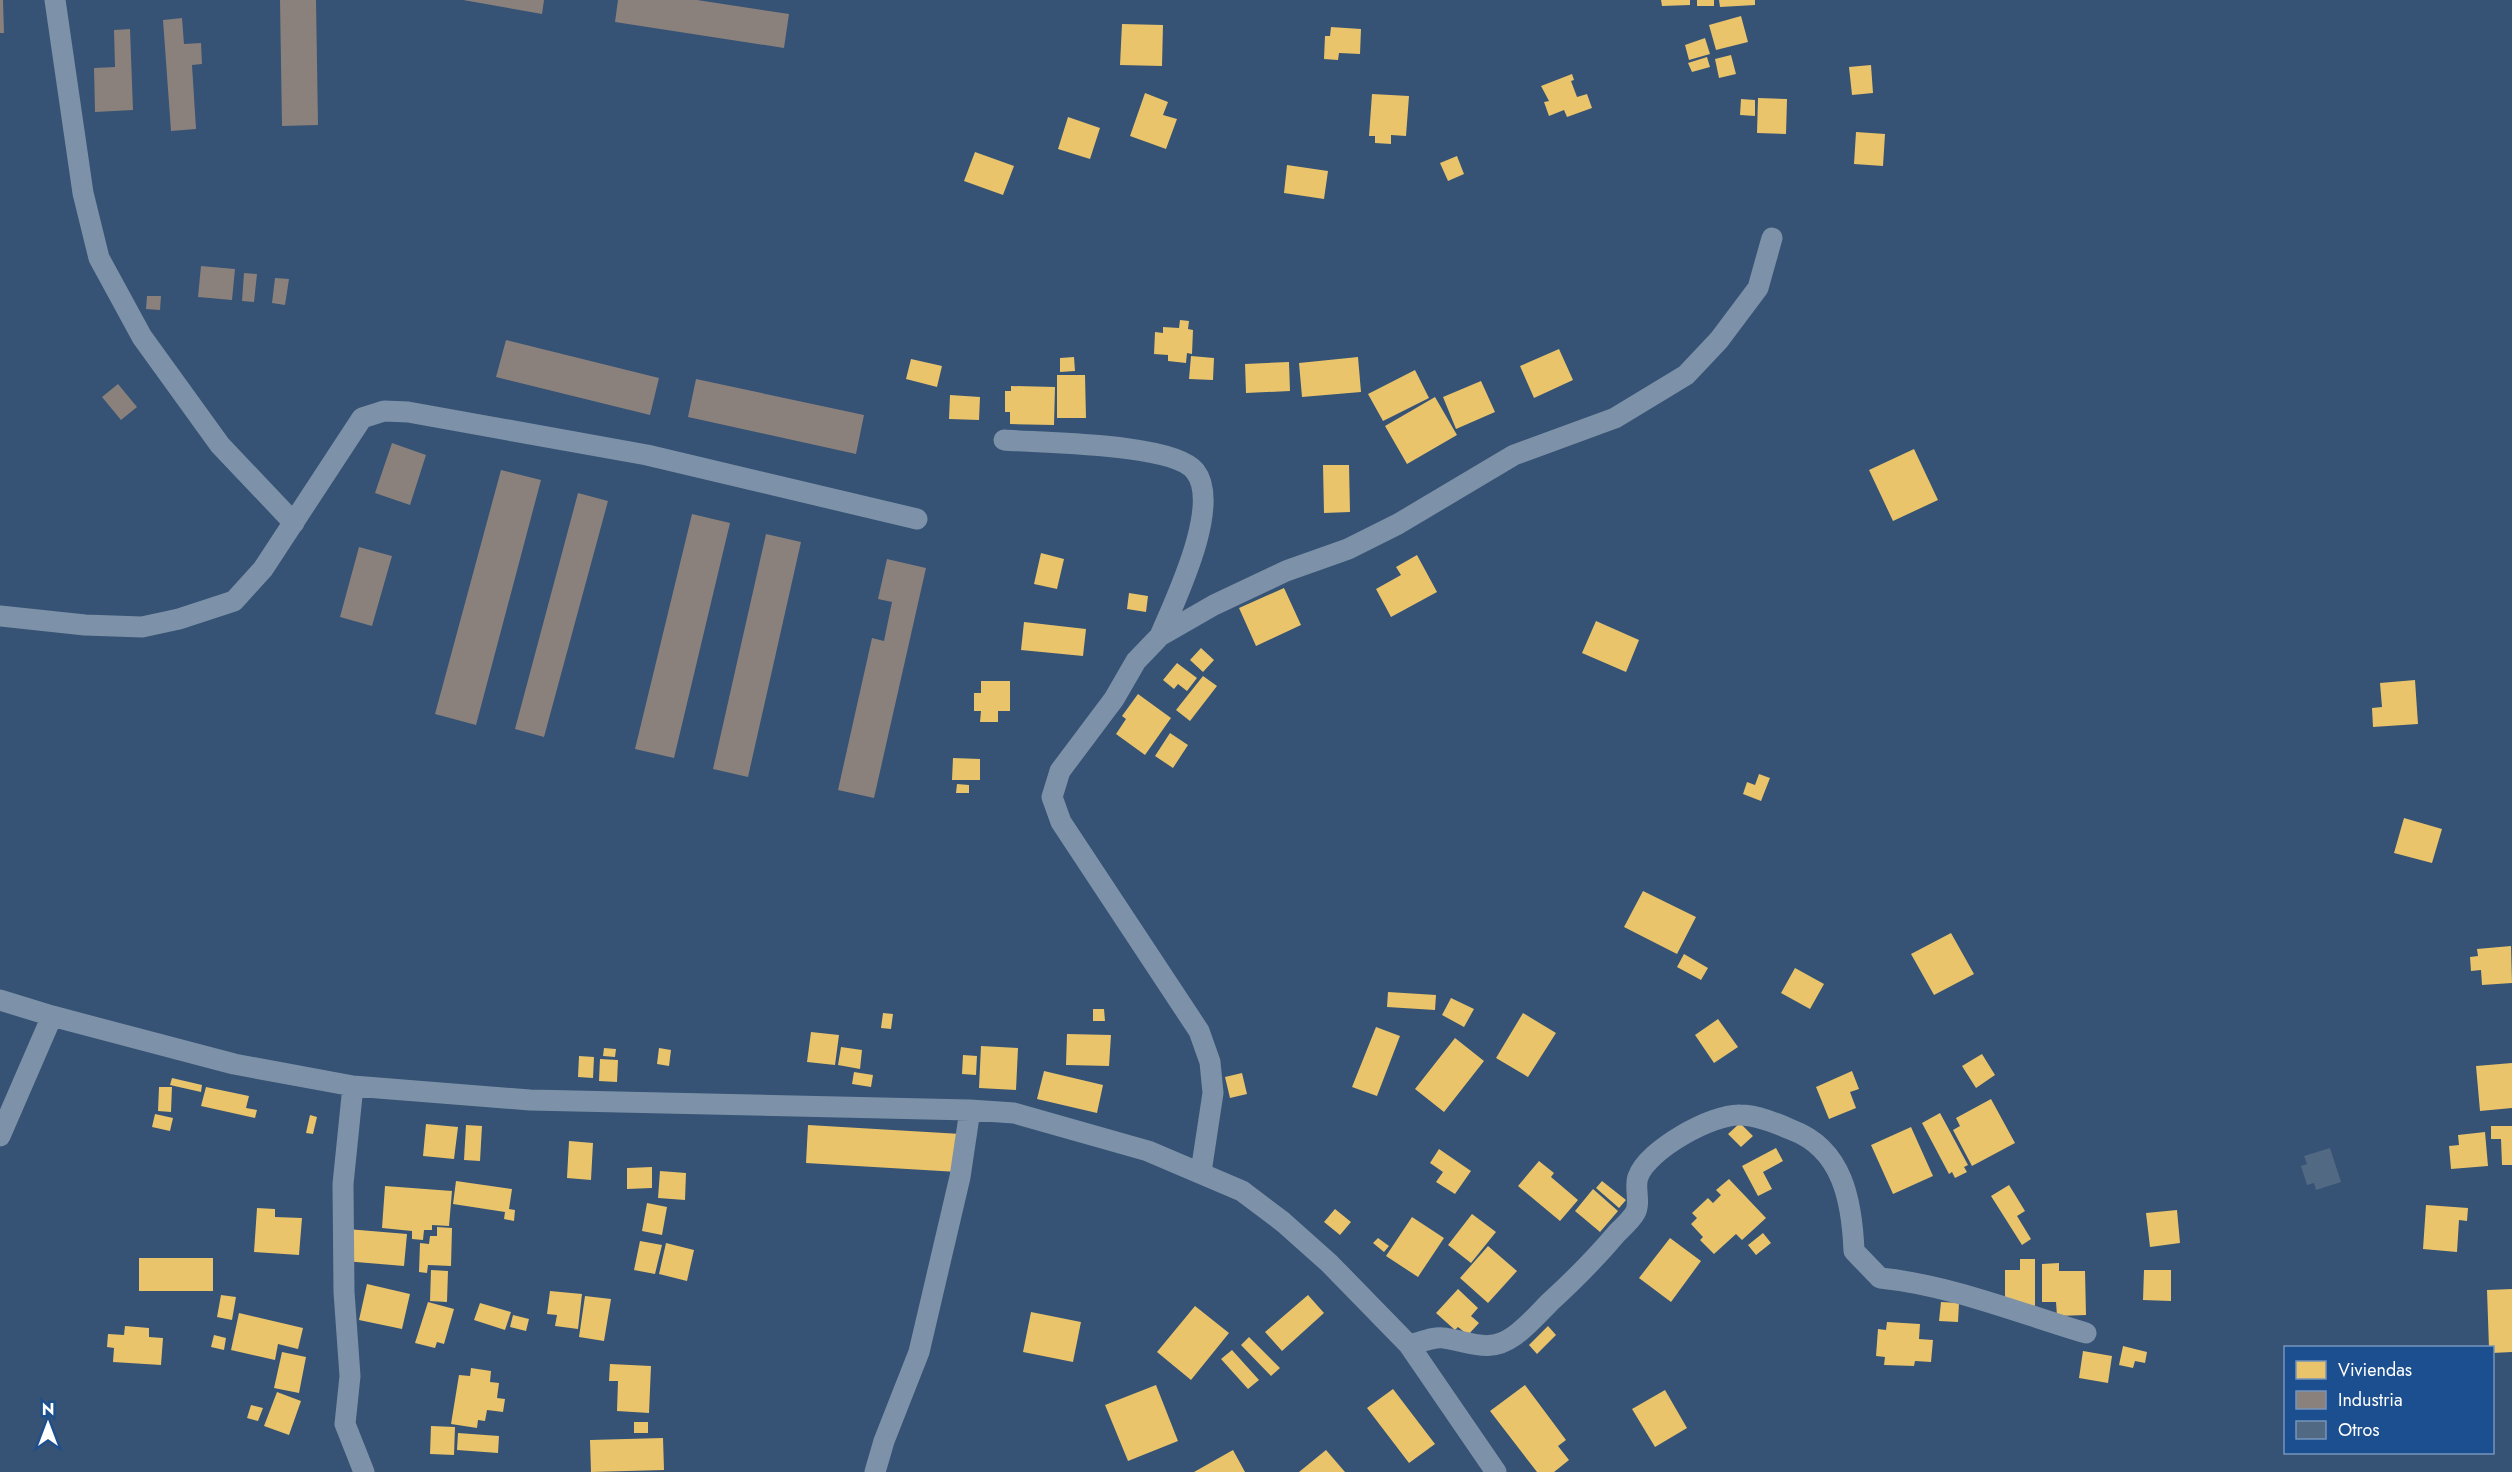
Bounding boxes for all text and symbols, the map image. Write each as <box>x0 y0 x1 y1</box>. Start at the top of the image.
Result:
legend <box>2284 1346 2494 1454</box>
text: Viviendas <box>2338 1357 2412 1383</box>
text: Industria <box>2338 1387 2403 1413</box>
north arrow <box>18 1394 78 1454</box>
text: N <box>42 1398 54 1421</box>
text: Otros <box>2338 1417 2380 1443</box>

